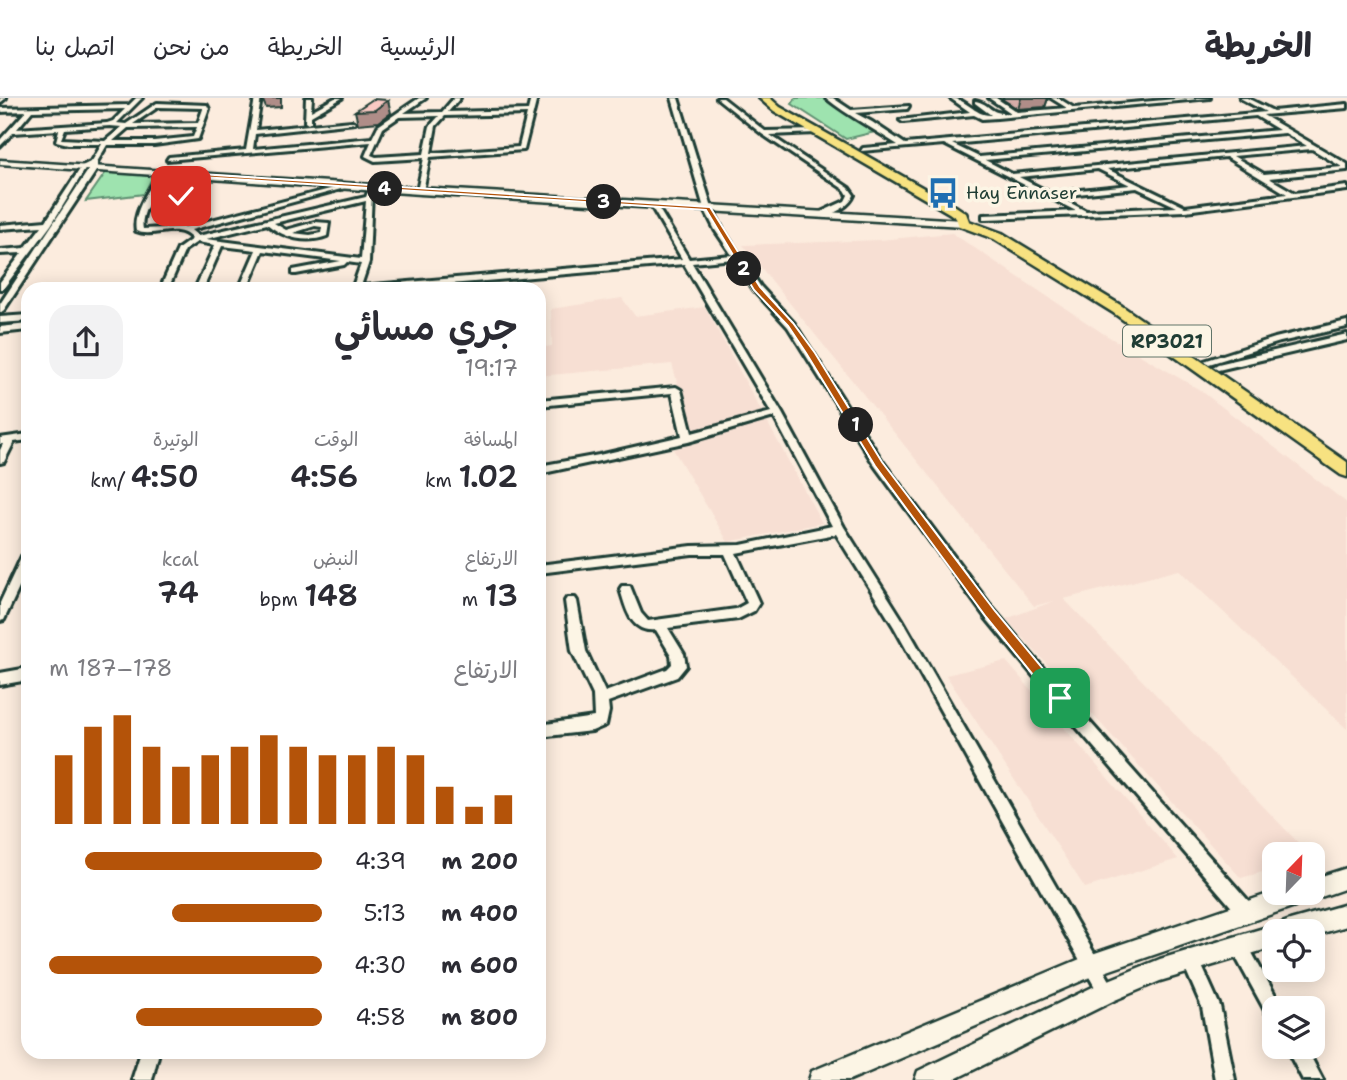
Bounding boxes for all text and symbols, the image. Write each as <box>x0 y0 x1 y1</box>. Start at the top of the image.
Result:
text: الخريطة <box>1205 23 1312 68</box>
text: اتصل بنا <box>35 31 115 63</box>
text: من نحن <box>153 31 230 63</box>
text: الخريطة <box>268 31 343 63</box>
text: الرئيسية <box>381 31 456 63</box>
pin <box>151 166 211 226</box>
pin: 4 <box>368 172 402 206</box>
text: 4 <box>378 176 391 201</box>
bus stop icon: Hay Ennaser <box>926 176 960 210</box>
icon: check <box>162 177 200 215</box>
place label: Hay Ennaser <box>966 181 1077 205</box>
pin: 3 <box>586 184 622 220</box>
text: 3 <box>597 189 610 214</box>
pin: 2 <box>726 252 762 286</box>
text: 2 <box>737 256 750 281</box>
text: جري مسائي <box>334 301 518 352</box>
button: share <box>49 305 123 379</box>
road number: RP3021 <box>1123 326 1211 356</box>
text: 19:17 <box>464 353 518 383</box>
pin: 1 <box>838 408 874 442</box>
text: 1 <box>851 412 860 437</box>
text: الوتيرة <box>153 427 199 452</box>
text: الوقت <box>314 427 358 452</box>
text: المسافة <box>464 427 518 452</box>
text: 4:50 <box>130 456 199 497</box>
text: 4:56 <box>290 456 358 497</box>
text: 1.02 <box>458 456 518 497</box>
text: /km <box>90 468 130 493</box>
text: km <box>425 468 458 493</box>
text: النبض <box>313 546 358 571</box>
text: الارتفاع <box>465 546 518 571</box>
text: kcal <box>162 547 199 572</box>
text: 74 <box>157 572 199 613</box>
text: 148 <box>304 575 358 616</box>
text: 13 <box>485 575 518 616</box>
text: bpm <box>260 587 304 612</box>
text: m <box>462 587 485 612</box>
text: 178–187 m <box>49 653 173 683</box>
text: الارتفاع <box>454 655 518 685</box>
pin <box>1030 668 1090 728</box>
icon: arrive <box>1041 679 1079 717</box>
north arrow <box>1262 842 1325 905</box>
map controls <box>1262 842 1325 1059</box>
text: 4:39 <box>355 846 406 876</box>
text: 200 m <box>441 846 518 876</box>
text: 5:13 <box>363 898 406 928</box>
text: 400 m <box>441 898 518 928</box>
button: locate <box>1262 919 1325 982</box>
text: 4:30 <box>354 950 406 980</box>
text: 600 m <box>441 950 518 980</box>
button: layers <box>1262 996 1325 1059</box>
text: 4:58 <box>355 1002 406 1032</box>
text: 800 m <box>441 1002 518 1032</box>

